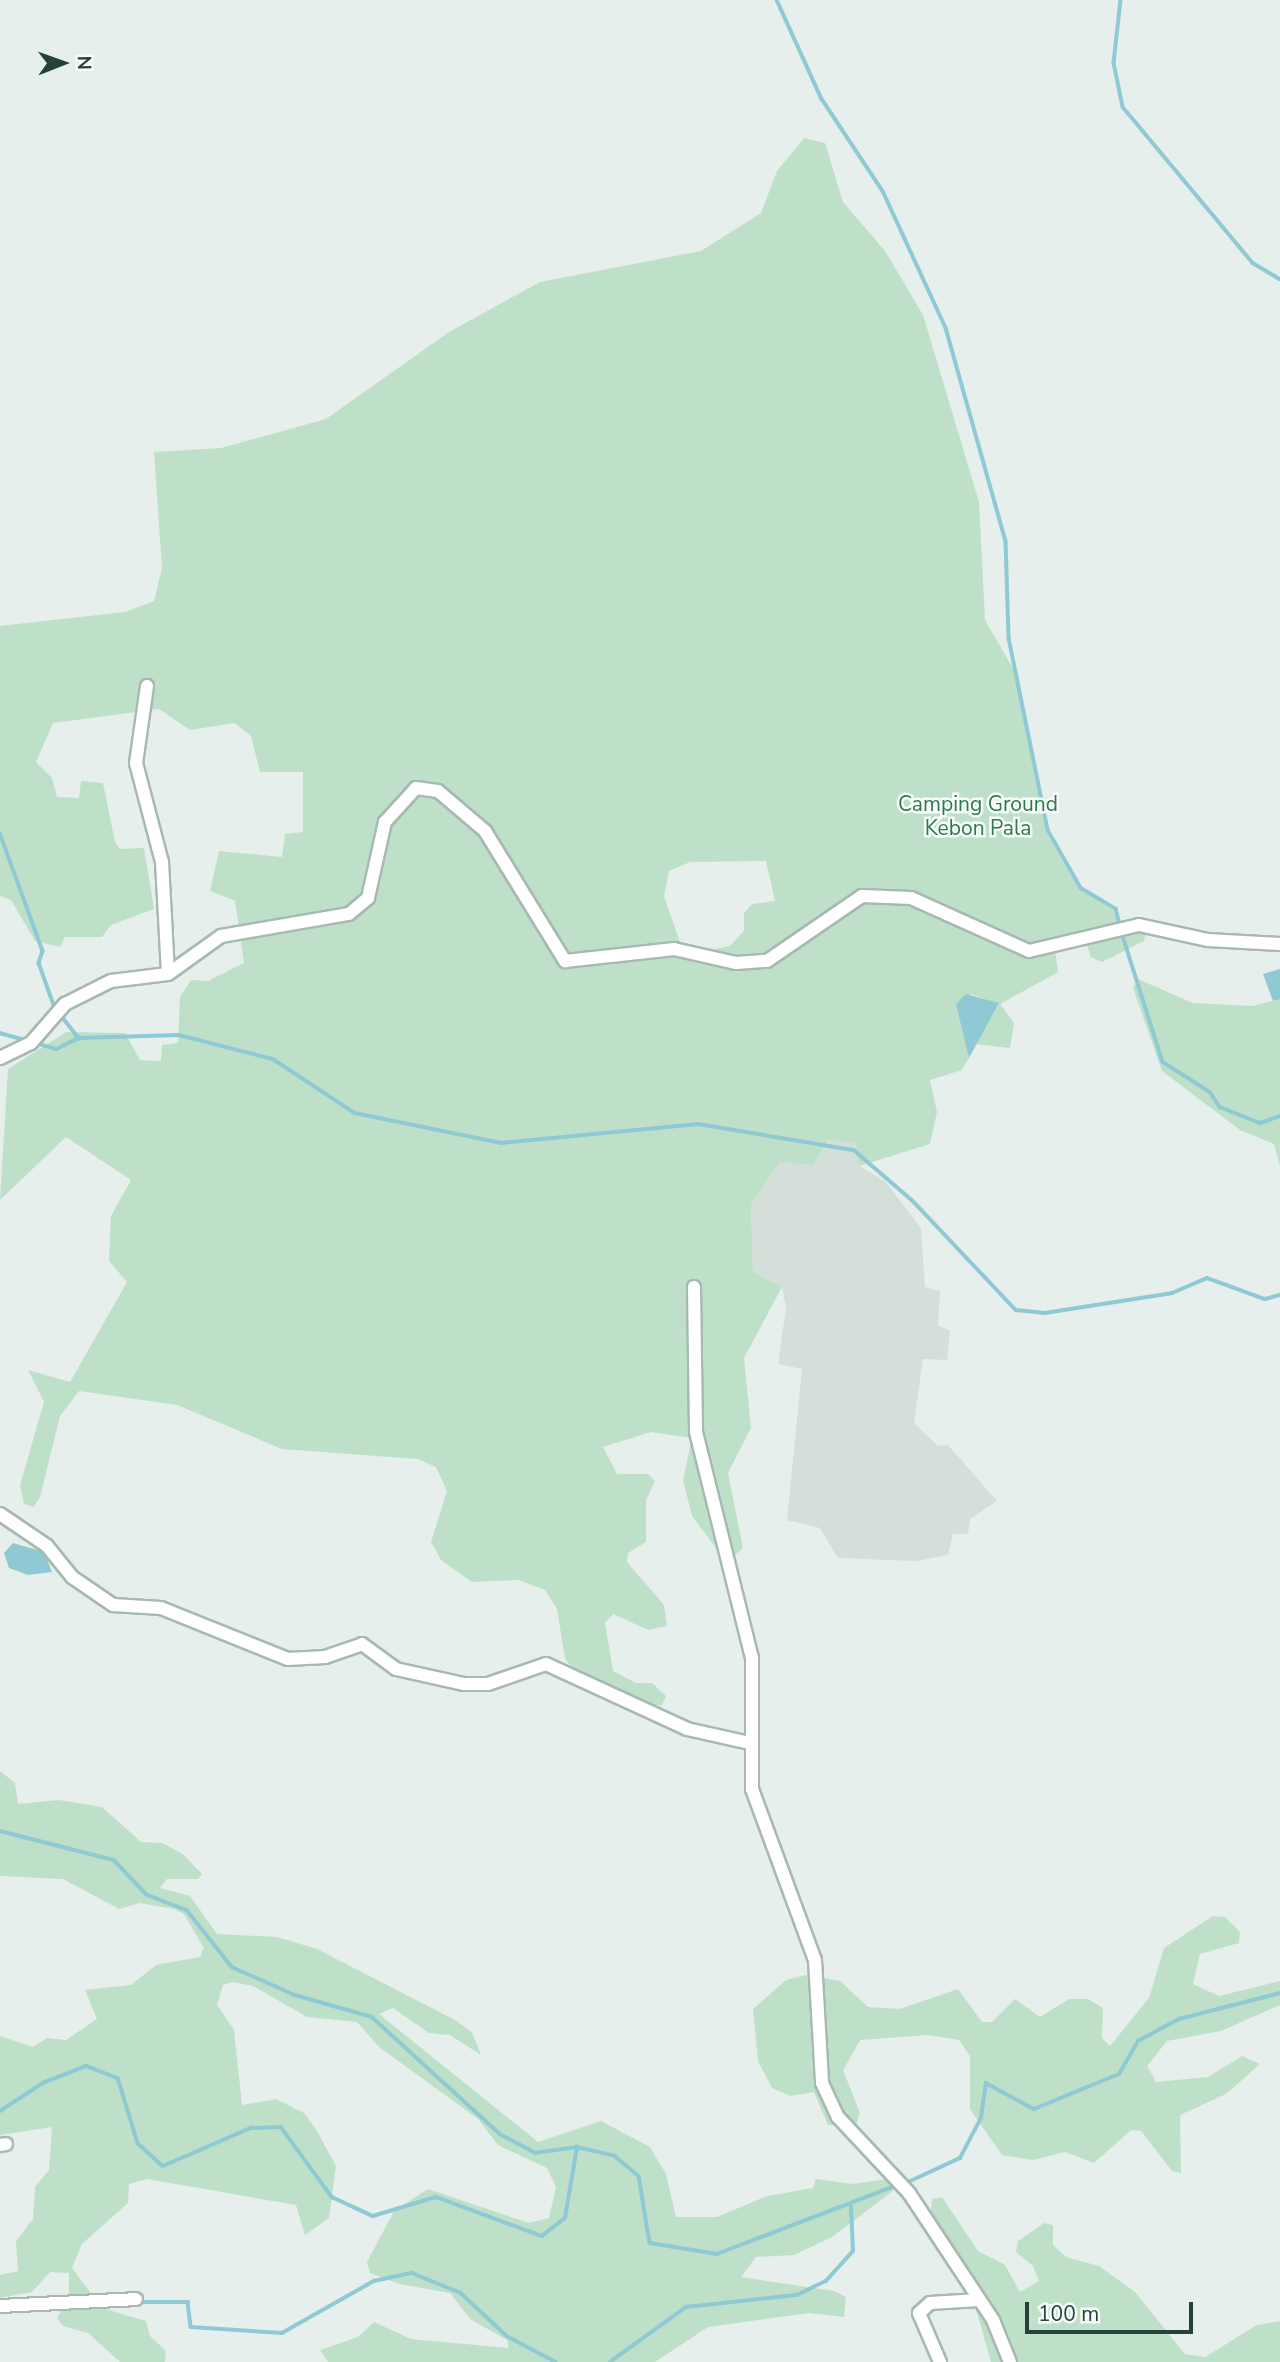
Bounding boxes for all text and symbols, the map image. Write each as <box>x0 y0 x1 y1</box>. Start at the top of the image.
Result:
north arrow <box>28 28 98 98</box>
text: N <box>71 55 97 70</box>
park label: Camping Ground Kebon Pala <box>898 791 1058 841</box>
scale bar <box>1028 2288 1196 2332</box>
text: 100 m <box>1038 2300 1099 2328</box>

